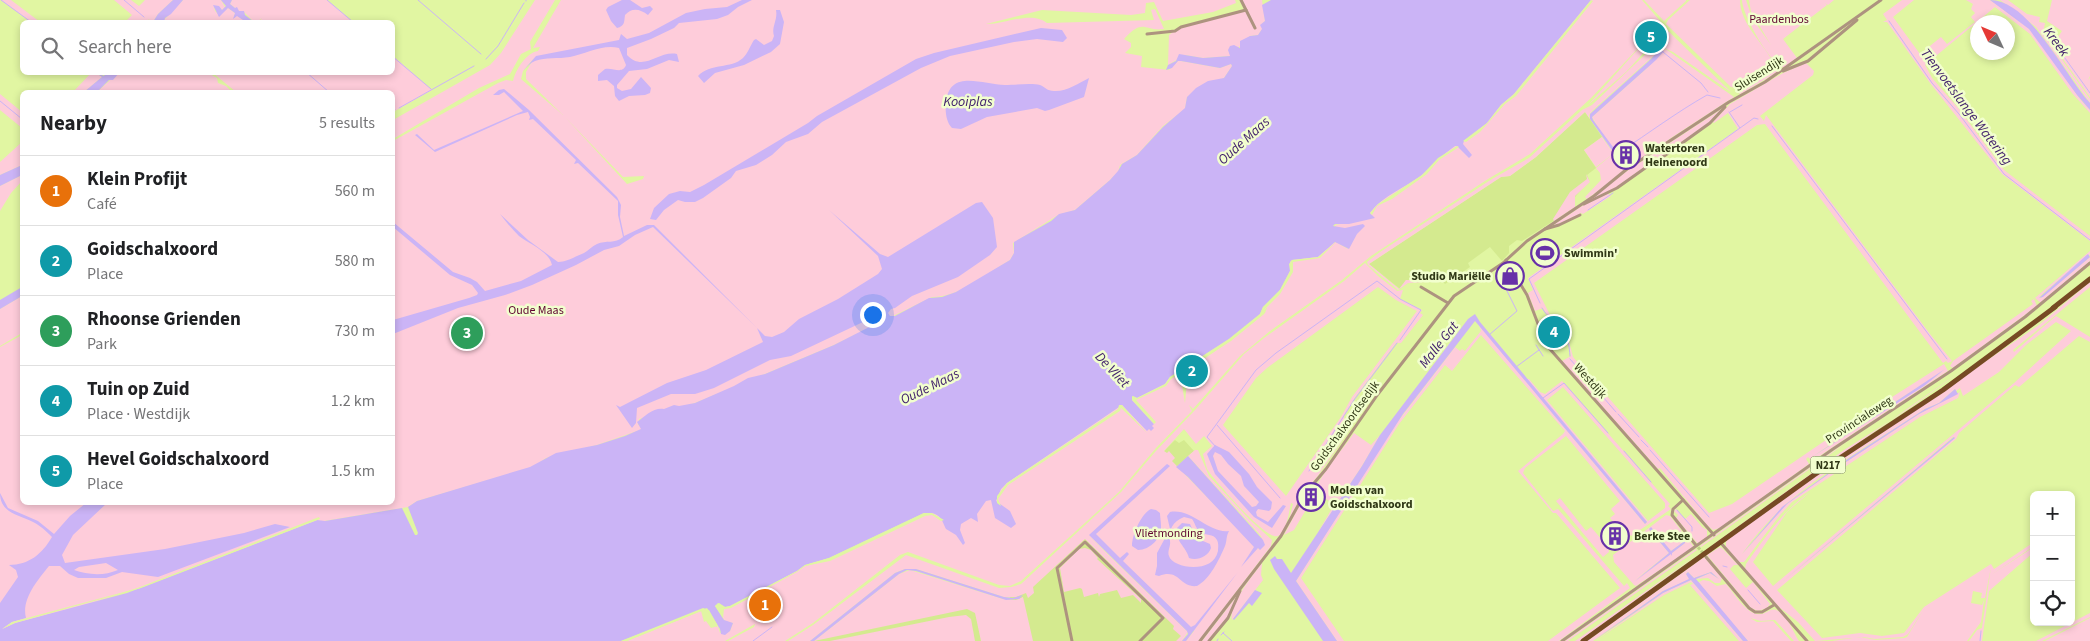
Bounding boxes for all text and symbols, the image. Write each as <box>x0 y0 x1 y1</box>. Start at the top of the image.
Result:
park label: Paardenbos <box>1749 11 1809 28</box>
north arrow <box>1970 15 2015 60</box>
pin: 5 <box>1635 18 1667 56</box>
search box <box>20 20 395 75</box>
water label: Kreek <box>2038 23 2074 61</box>
icon: search <box>38 34 66 62</box>
text: Search here <box>78 34 172 61</box>
water label: Tienvoetslange Watering <box>1915 44 2017 170</box>
street label: Sluisendijk <box>1731 52 1787 96</box>
water label: Kooiplas <box>943 92 993 112</box>
text: Nearby <box>40 108 107 138</box>
text: 5 results <box>319 112 375 134</box>
water label: Oude Maas <box>1214 112 1275 170</box>
building icon: Watertoren Heinenoord <box>1611 140 1641 170</box>
place label: Watertoren Heinenoord <box>1645 140 1708 171</box>
text: Klein Profijt <box>87 166 187 193</box>
text: 1 <box>52 180 60 202</box>
text: 560 m <box>335 180 375 202</box>
text: Café <box>87 193 117 215</box>
text: Goidschalxoord <box>87 236 218 263</box>
sports icon: Swimmin' <box>1530 238 1560 268</box>
place label: Swimmin' <box>1564 245 1618 262</box>
text: 2 <box>52 250 60 272</box>
text: 580 m <box>335 250 375 272</box>
shop icon: Studio Mariëlle <box>1495 261 1525 291</box>
text: Place <box>87 263 123 285</box>
place label: Studio Mariëlle <box>1411 268 1491 285</box>
park label: Oude Maas <box>508 302 564 319</box>
your location <box>860 302 886 328</box>
text: Rhoonse Grienden <box>87 306 241 333</box>
pin: 4 <box>1538 313 1570 351</box>
pin: 3 <box>451 314 483 352</box>
water label: Malle Gat <box>1414 317 1464 372</box>
text: 3 <box>52 320 60 342</box>
text: 730 m <box>335 320 375 342</box>
text: Park <box>87 333 117 355</box>
water label: De Vliet <box>1090 348 1134 393</box>
pin: 2 <box>1176 352 1208 390</box>
street label: Westdijk <box>1569 359 1611 403</box>
water label: Oude Maas <box>897 364 963 410</box>
text: Tuin op Zuid <box>87 376 190 403</box>
street label: Goidschalxoordsedijk <box>1306 377 1384 475</box>
text: 4 <box>52 390 60 412</box>
text: 1.2 km <box>331 390 375 412</box>
street label: Provincialeweg <box>1822 392 1896 448</box>
text: Place · Westdijk <box>87 403 190 425</box>
text: Hevel Goidschalxoord <box>87 446 269 473</box>
road number: N217 <box>1810 456 1846 474</box>
text: 5 <box>52 460 60 482</box>
text: 1.5 km <box>331 460 375 482</box>
text: Place <box>87 473 123 495</box>
building icon: Molen van Goidschalxoord <box>1296 482 1326 512</box>
place label: Molen van Goidschalxoord <box>1330 482 1413 513</box>
map controls <box>2030 491 2075 626</box>
button: + <box>2030 491 2075 536</box>
building icon: Berke Stee <box>1600 521 1630 551</box>
park label: Vlietmonding <box>1135 525 1203 542</box>
place label: Berke Stee <box>1634 528 1690 545</box>
button: − <box>2030 536 2075 581</box>
button: locate <box>2030 581 2075 626</box>
pin: 1 <box>749 586 781 624</box>

